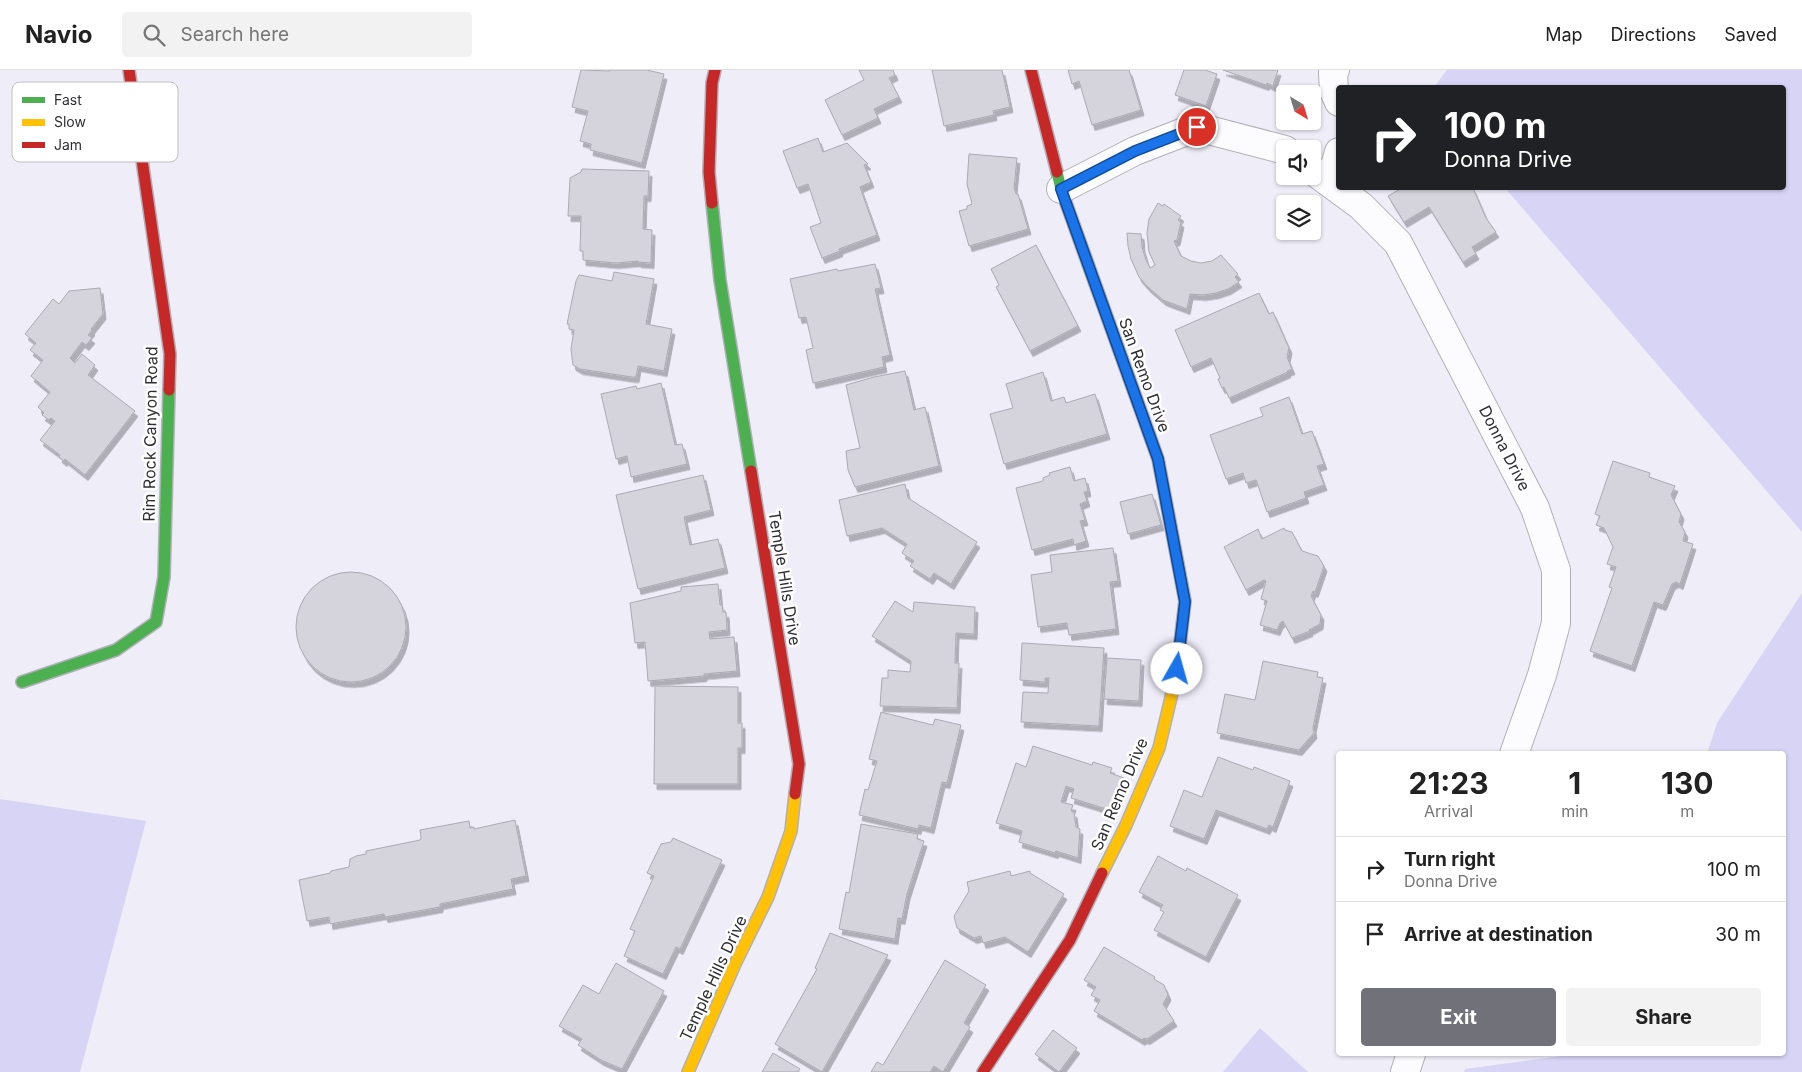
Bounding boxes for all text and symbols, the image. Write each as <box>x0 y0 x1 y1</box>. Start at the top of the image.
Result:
search box <box>122 12 472 57</box>
text: Navio <box>25 20 92 49</box>
icon: search <box>140 21 168 49</box>
text: Search here <box>180 23 289 46</box>
text: Map <box>1545 24 1583 45</box>
text: Directions <box>1611 24 1696 45</box>
text: Saved <box>1724 24 1777 45</box>
legend <box>12 82 178 162</box>
north arrow <box>1276 85 1321 130</box>
map controls <box>1276 85 1321 240</box>
text: Fast <box>54 91 82 108</box>
text: 100 m <box>1444 104 1547 146</box>
icon: right <box>1361 105 1426 170</box>
pin <box>1176 106 1218 148</box>
text: Slow <box>54 113 86 130</box>
icon: arrive <box>1183 113 1211 141</box>
text: Jam <box>54 136 82 153</box>
button: sound <box>1276 140 1321 185</box>
text: Donna Drive <box>1444 146 1572 172</box>
button: layers <box>1276 195 1321 240</box>
street label: San Remo Drive <box>1115 315 1175 435</box>
street label: Rim Rock Canyon Road <box>138 346 162 522</box>
street label: Donna Drive <box>1475 402 1535 494</box>
street label: Temple Hills Drive <box>764 509 806 647</box>
position arrow <box>1150 642 1202 694</box>
street label: San Remo Drive <box>1086 735 1152 853</box>
text: 21:23 <box>1409 765 1489 801</box>
text: 1 <box>1568 765 1581 801</box>
text: 130 <box>1661 765 1714 801</box>
text: Arrival <box>1424 801 1473 821</box>
text: min <box>1561 801 1588 821</box>
text: m <box>1680 801 1694 821</box>
text: Turn right <box>1404 848 1495 871</box>
icon: right <box>1361 855 1389 883</box>
text: 100 m <box>1707 858 1761 881</box>
text: Donna Drive <box>1404 871 1497 891</box>
street label: Temple Hills Drive <box>675 912 751 1044</box>
icon: arrive <box>1361 920 1389 948</box>
text: Arrive at destination <box>1404 923 1593 946</box>
text: 30 m <box>1715 923 1761 946</box>
button: Exit <box>1361 988 1556 1046</box>
button: Share <box>1566 988 1761 1046</box>

